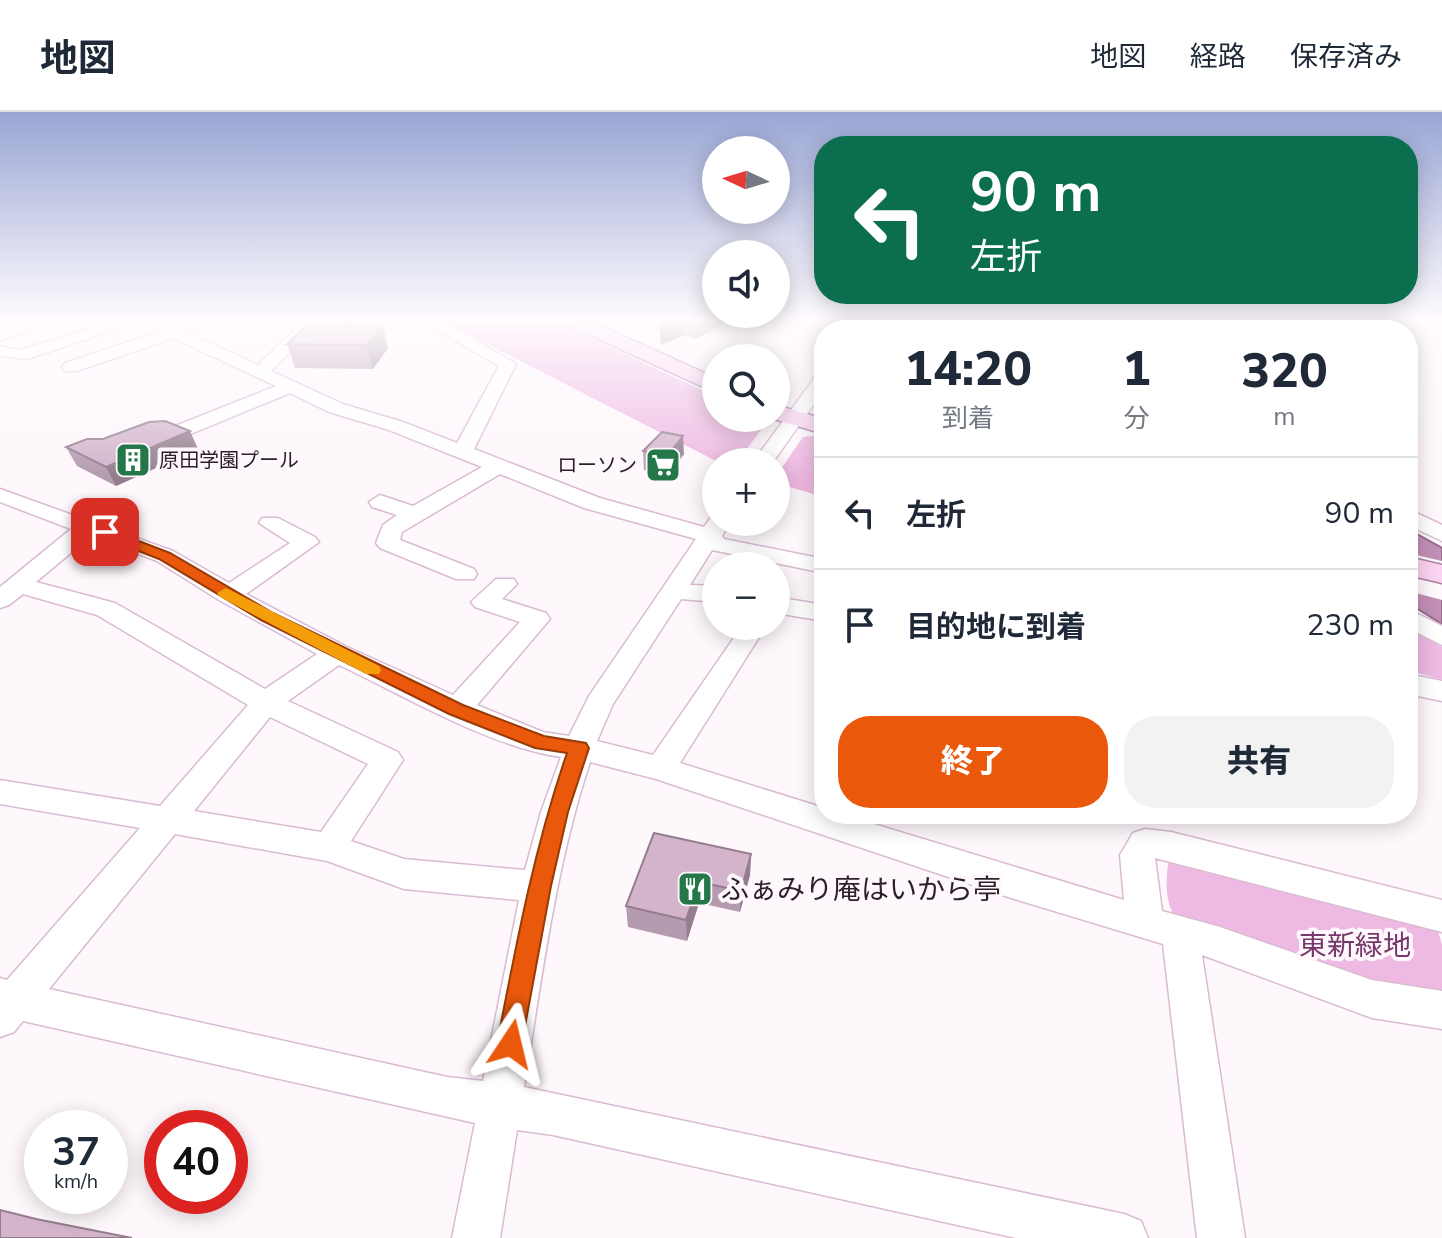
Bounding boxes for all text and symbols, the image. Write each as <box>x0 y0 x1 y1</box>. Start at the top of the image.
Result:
text: 地図 <box>40 33 116 84</box>
text: 地図 <box>1090 38 1146 76</box>
text: 経路 <box>1190 38 1246 76</box>
text: 保存済み <box>1290 38 1402 76</box>
north arrow <box>702 136 790 224</box>
map controls <box>702 136 790 640</box>
text: 90 m <box>970 154 1101 231</box>
icon: left <box>838 168 942 272</box>
text: 左折 <box>970 233 1042 282</box>
button: sound <box>702 240 790 328</box>
text: 14:20 <box>904 336 1032 402</box>
text: 1 <box>1122 336 1151 402</box>
text: 320 <box>1241 338 1328 404</box>
button: search <box>702 344 790 432</box>
text: m <box>1273 399 1296 434</box>
text: 到着 <box>942 401 994 436</box>
text: 分 <box>1124 401 1150 436</box>
building icon: 原田学園プール <box>114 441 152 479</box>
supermarket icon: ローソン <box>644 446 682 484</box>
place label: 原田学園プール <box>159 447 299 474</box>
button: + <box>702 448 790 536</box>
place label: ローソン <box>557 452 637 479</box>
icon: left <box>838 491 882 535</box>
text: 90 m <box>1325 493 1394 534</box>
text: 左折 <box>906 495 966 536</box>
pin <box>71 498 139 566</box>
icon: arrive <box>83 510 127 554</box>
button: − <box>702 552 790 640</box>
icon: arrive <box>838 603 882 647</box>
text: 230 m <box>1307 605 1394 646</box>
text: 目的地に到着 <box>906 607 1086 648</box>
button: 終了 <box>838 716 1108 808</box>
button: 共有 <box>1124 716 1394 808</box>
restaurant icon: ふぁみり庵はいから亭 <box>676 870 714 908</box>
place label: ふぁみり庵はいから亭 <box>721 871 1001 909</box>
park label: 東新緑地 <box>1299 927 1411 965</box>
position arrow <box>469 1002 553 1086</box>
speed limit sign: 40 <box>144 1110 248 1214</box>
text: 37 <box>52 1125 100 1179</box>
text: km/h <box>54 1168 98 1195</box>

